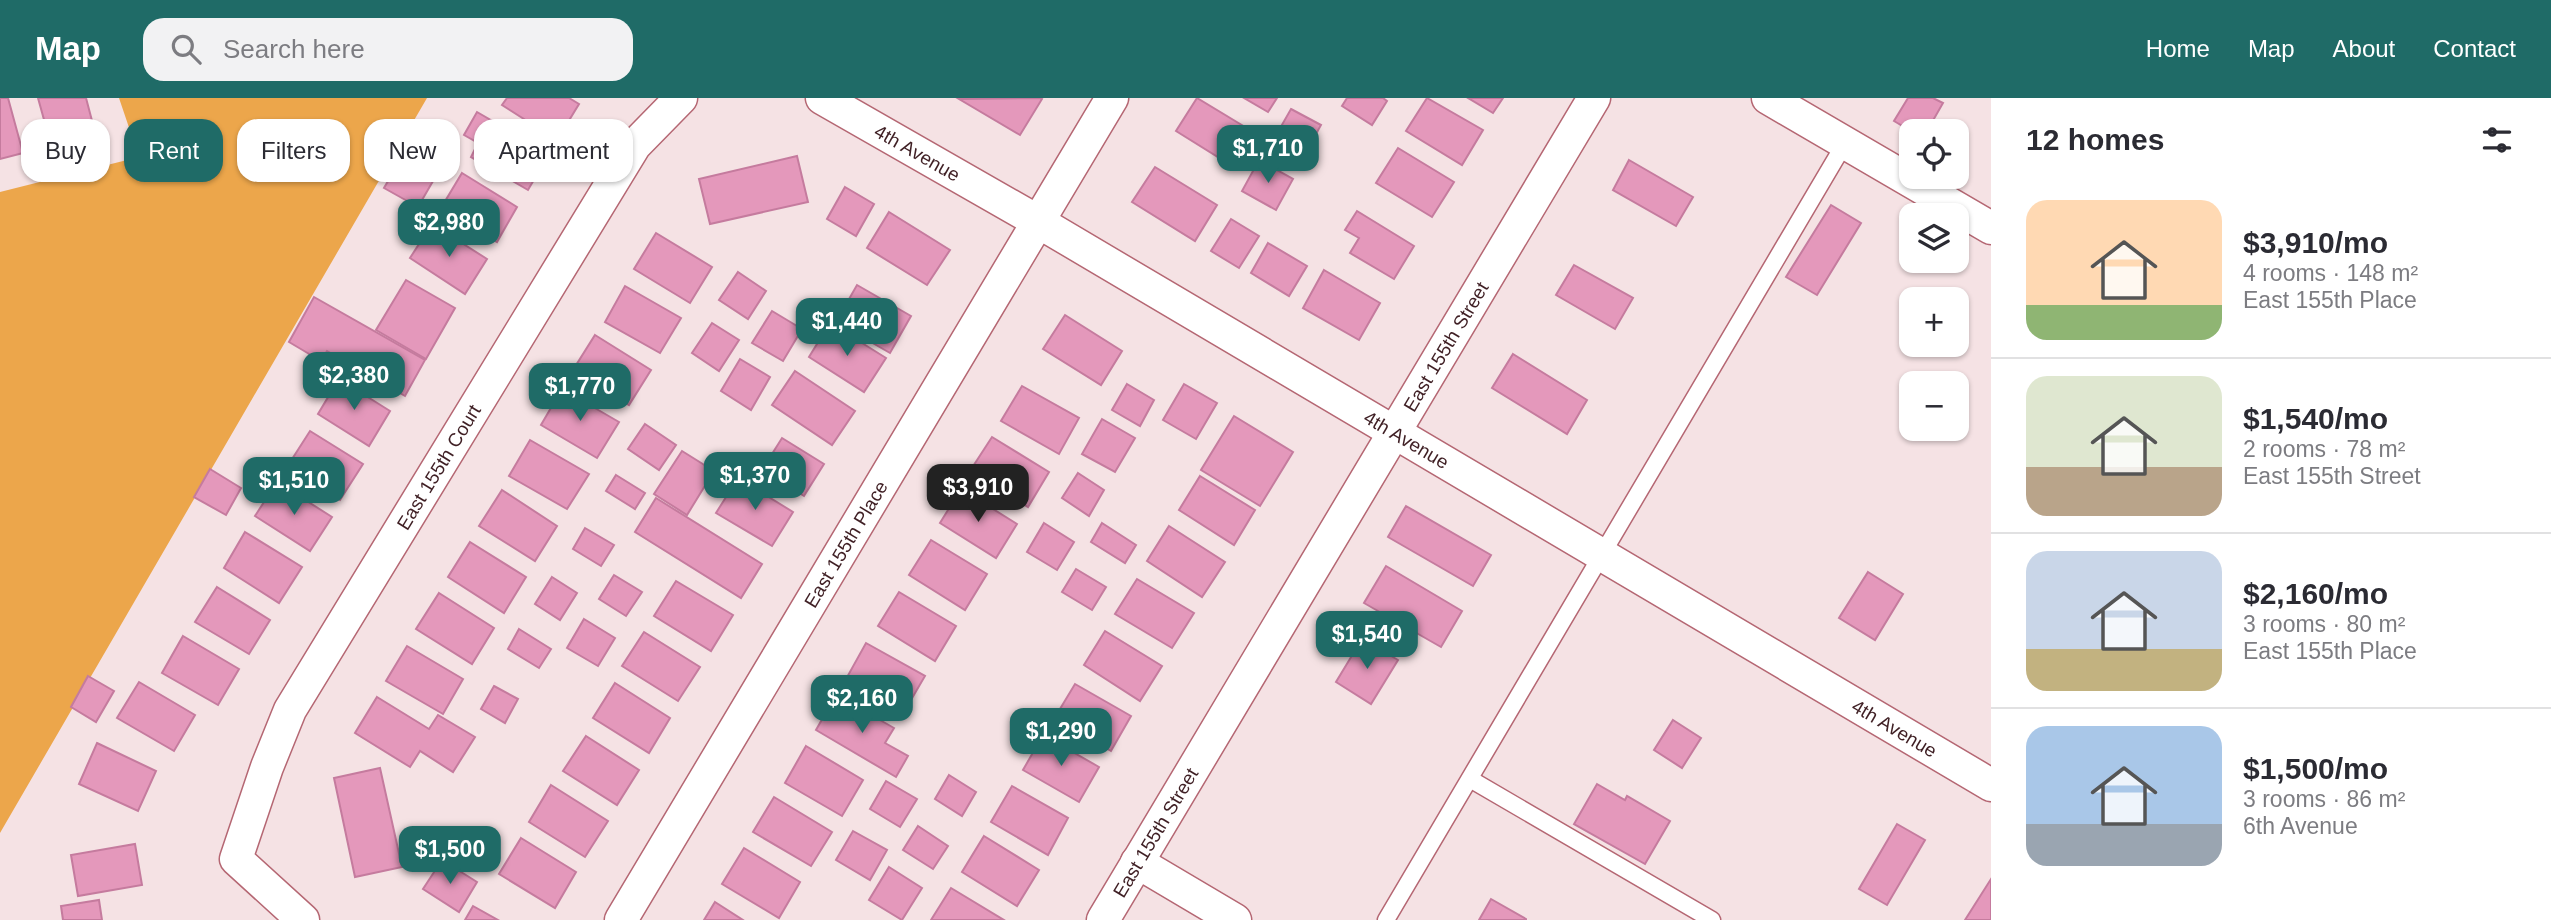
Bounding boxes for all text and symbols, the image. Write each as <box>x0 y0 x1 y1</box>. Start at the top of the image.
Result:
search box <box>143 18 633 81</box>
text: Map <box>35 30 101 67</box>
icon: search <box>167 30 205 68</box>
text: Search here <box>223 34 365 64</box>
text: Home <box>2146 35 2210 62</box>
text: Map <box>2248 35 2295 62</box>
text: About <box>2333 35 2395 62</box>
text: Contact <box>2433 35 2516 62</box>
chip: Buy <box>21 119 110 182</box>
chip: Rent <box>124 119 223 182</box>
chip: Filters <box>237 119 350 182</box>
chip: New <box>364 119 460 182</box>
chip: Apartment <box>474 119 633 182</box>
map controls <box>1899 119 1969 441</box>
button: locate <box>1899 119 1969 189</box>
street label: 4th Avenue <box>871 120 964 186</box>
icon: filters <box>2478 121 2516 159</box>
text: 12 homes <box>2026 123 2164 156</box>
pin: $1,710 <box>1211 126 1325 185</box>
text: $1,710 <box>1233 135 1303 161</box>
pin: $2,980 <box>392 200 506 259</box>
button: layers <box>1899 203 1969 273</box>
text: $2,980 <box>414 209 484 235</box>
text: $3,910/mo <box>2243 226 2388 259</box>
icon: home <box>2082 228 2166 312</box>
text: 4 rooms · 148 m² <box>2243 260 2418 286</box>
street label: East 155th Street <box>1399 278 1493 415</box>
button: + <box>1899 287 1969 357</box>
text: East 155th Place <box>2243 287 2417 313</box>
pin: $1,440 <box>790 299 904 358</box>
text: $1,440 <box>812 308 882 334</box>
pin: $2,380 <box>297 352 411 412</box>
text: $2,380 <box>319 362 389 388</box>
pin: $1,770 <box>523 364 637 423</box>
button: − <box>1899 371 1969 441</box>
text: $1,770 <box>545 373 615 399</box>
street label: East 155th Court <box>393 400 485 534</box>
text: $1,540/mo <box>2243 402 2388 435</box>
icon: home <box>2082 404 2166 488</box>
street label: 4th Avenue <box>1360 407 1452 473</box>
text: 2 rooms · 78 m² <box>2243 436 2405 462</box>
pin: $1,370 <box>698 452 812 512</box>
pin: $1,510 <box>237 458 351 517</box>
text: $1,370 <box>720 462 790 488</box>
text: East 155th Street <box>2243 463 2421 489</box>
pin: $3,910 <box>921 464 1035 524</box>
text: $1,510 <box>259 467 329 493</box>
text: $3,910 <box>943 474 1013 500</box>
street label: East 155th Place <box>800 477 892 611</box>
text: $2,160/mo <box>2243 577 2388 610</box>
icon: home <box>2082 579 2166 663</box>
text: 3 rooms · 80 m² <box>2243 611 2405 637</box>
pin: $1,540 <box>1310 612 1424 671</box>
text: $1,540 <box>1332 621 1402 647</box>
text: East 155th Place <box>2243 638 2417 664</box>
pin: $2,160 <box>805 676 919 735</box>
text: $2,160 <box>827 685 897 711</box>
street label: 4th Avenue <box>1848 695 1941 762</box>
pin: $1,290 <box>1004 708 1118 768</box>
text: $1,290 <box>1026 718 1096 744</box>
text: $1,500/mo <box>2243 752 2388 785</box>
icon: home <box>2082 754 2166 838</box>
street label: East 155th Street <box>1109 764 1203 901</box>
text: 3 rooms · 86 m² <box>2243 786 2405 812</box>
text: 6th Avenue <box>2243 813 2358 839</box>
pin: $1,500 <box>393 826 507 886</box>
text: $1,500 <box>415 836 485 862</box>

